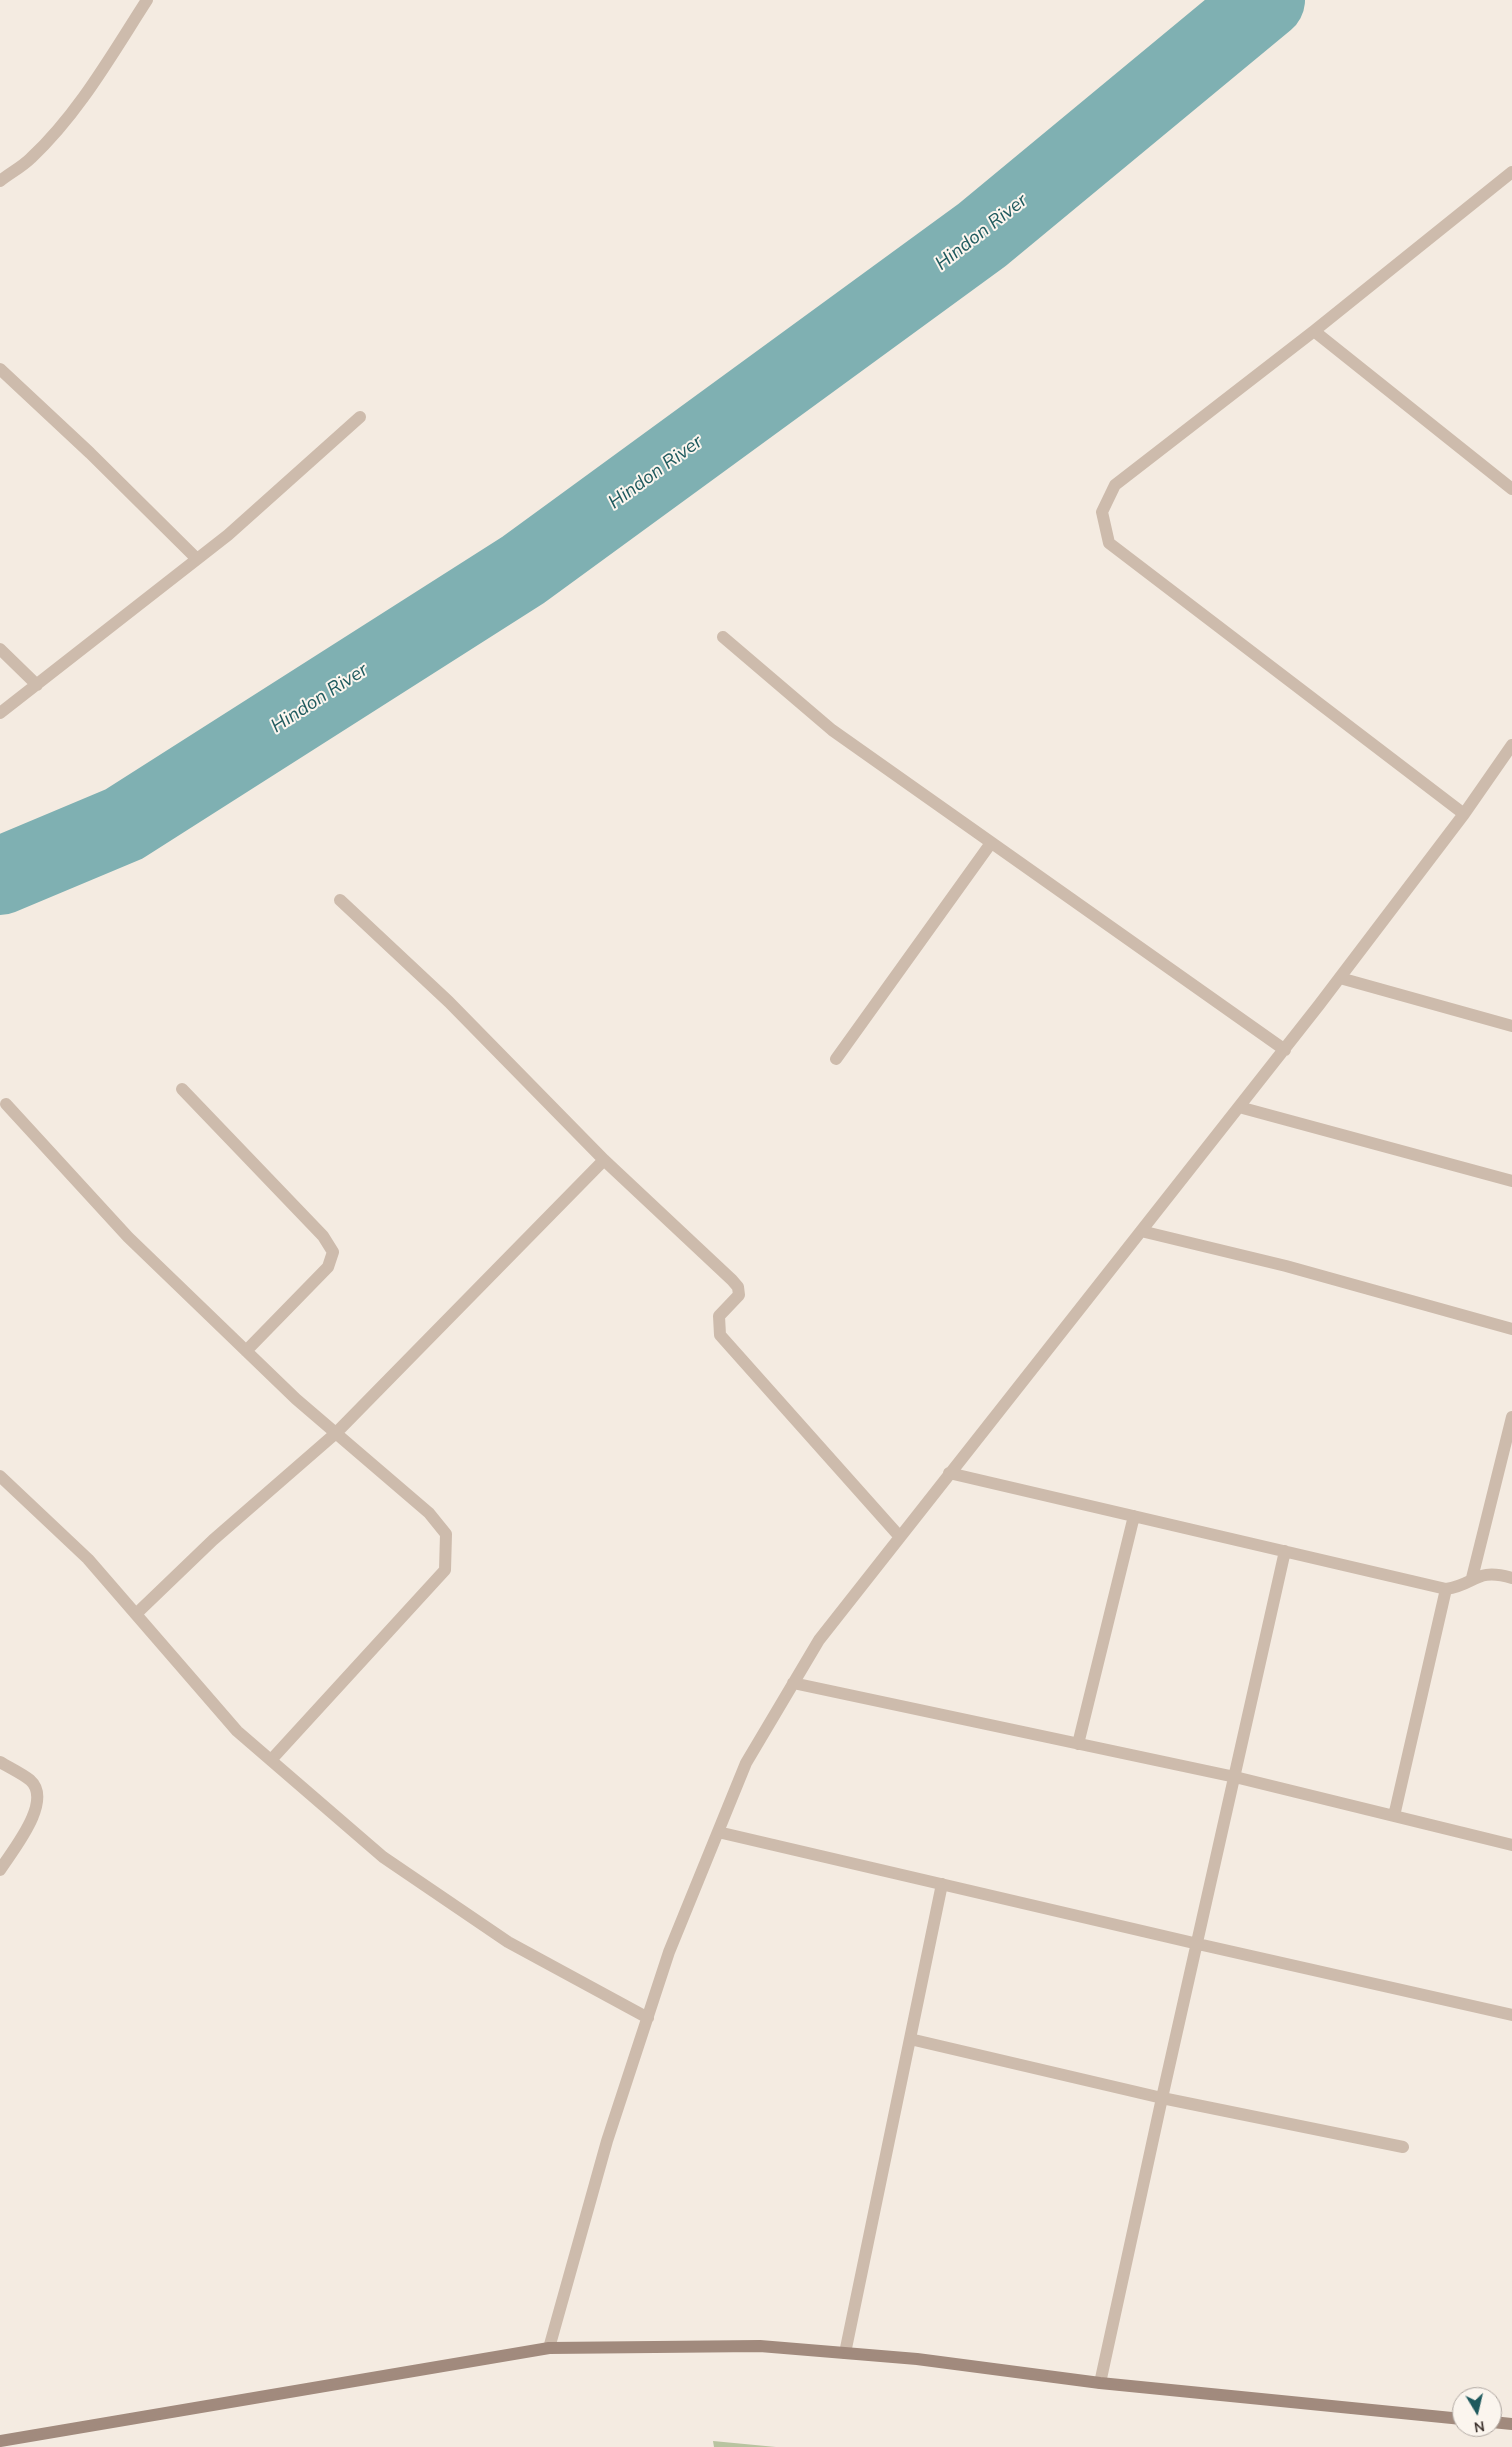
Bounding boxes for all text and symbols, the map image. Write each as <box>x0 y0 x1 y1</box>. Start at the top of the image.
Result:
water label: Hindon River <box>931 190 1033 276</box>
water label: Hindon River <box>605 431 707 515</box>
water label: Hindon River <box>267 659 373 739</box>
north arrow <box>1452 2387 1502 2437</box>
text: N <box>1473 2416 1486 2437</box>

